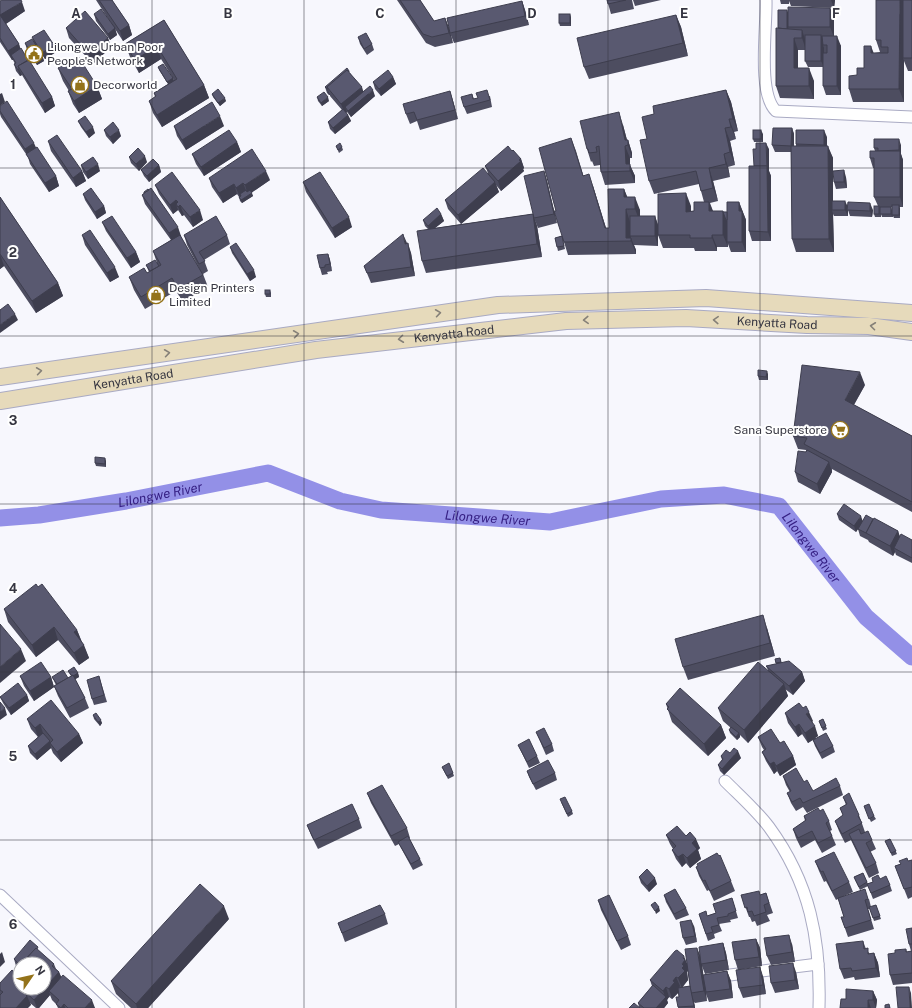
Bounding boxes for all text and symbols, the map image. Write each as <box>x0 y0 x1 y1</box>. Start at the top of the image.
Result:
text: A <box>71 6 81 21</box>
text: B <box>224 6 233 21</box>
text: C <box>375 6 385 21</box>
text: D <box>527 6 537 21</box>
text: E <box>680 6 688 21</box>
text: F <box>832 6 840 21</box>
place label: Lilongwe Urban Poor People's Network <box>47 40 163 68</box>
public building icon: Lilongwe Urban Poor People's Network <box>24 44 44 64</box>
shop icon: Decorworld <box>70 75 90 95</box>
text: 1 <box>10 77 16 92</box>
place label: Decorworld <box>93 78 157 92</box>
text: 2 <box>9 245 17 260</box>
place label: Design Printers Limited <box>169 281 255 309</box>
shop icon: Design Printers Limited <box>146 285 166 305</box>
one-way arrow <box>435 309 442 318</box>
street label: Kenyatta Road <box>736 314 818 332</box>
one-way arrow <box>713 315 719 324</box>
one-way arrow <box>583 316 589 324</box>
street label: Kenyatta Road <box>413 322 495 346</box>
one-way arrow <box>870 322 877 331</box>
one-way arrow <box>293 330 299 339</box>
one-way arrow <box>398 334 404 343</box>
one-way arrow <box>164 349 170 358</box>
street label: Kenyatta Road <box>92 366 174 393</box>
one-way arrow <box>36 367 42 376</box>
text: 3 <box>9 413 18 428</box>
supermarket icon: Sana Superstore <box>830 420 850 440</box>
place label: Sana Superstore <box>734 423 827 437</box>
water label: Lilongwe River <box>117 479 204 510</box>
water label: Lilongwe River <box>444 507 531 528</box>
water label: Lilongwe River <box>779 509 844 586</box>
text: 4 <box>9 581 18 596</box>
text: 5 <box>9 749 18 764</box>
text: 6 <box>9 917 18 932</box>
north arrow <box>12 956 52 996</box>
text: N <box>33 963 48 977</box>

